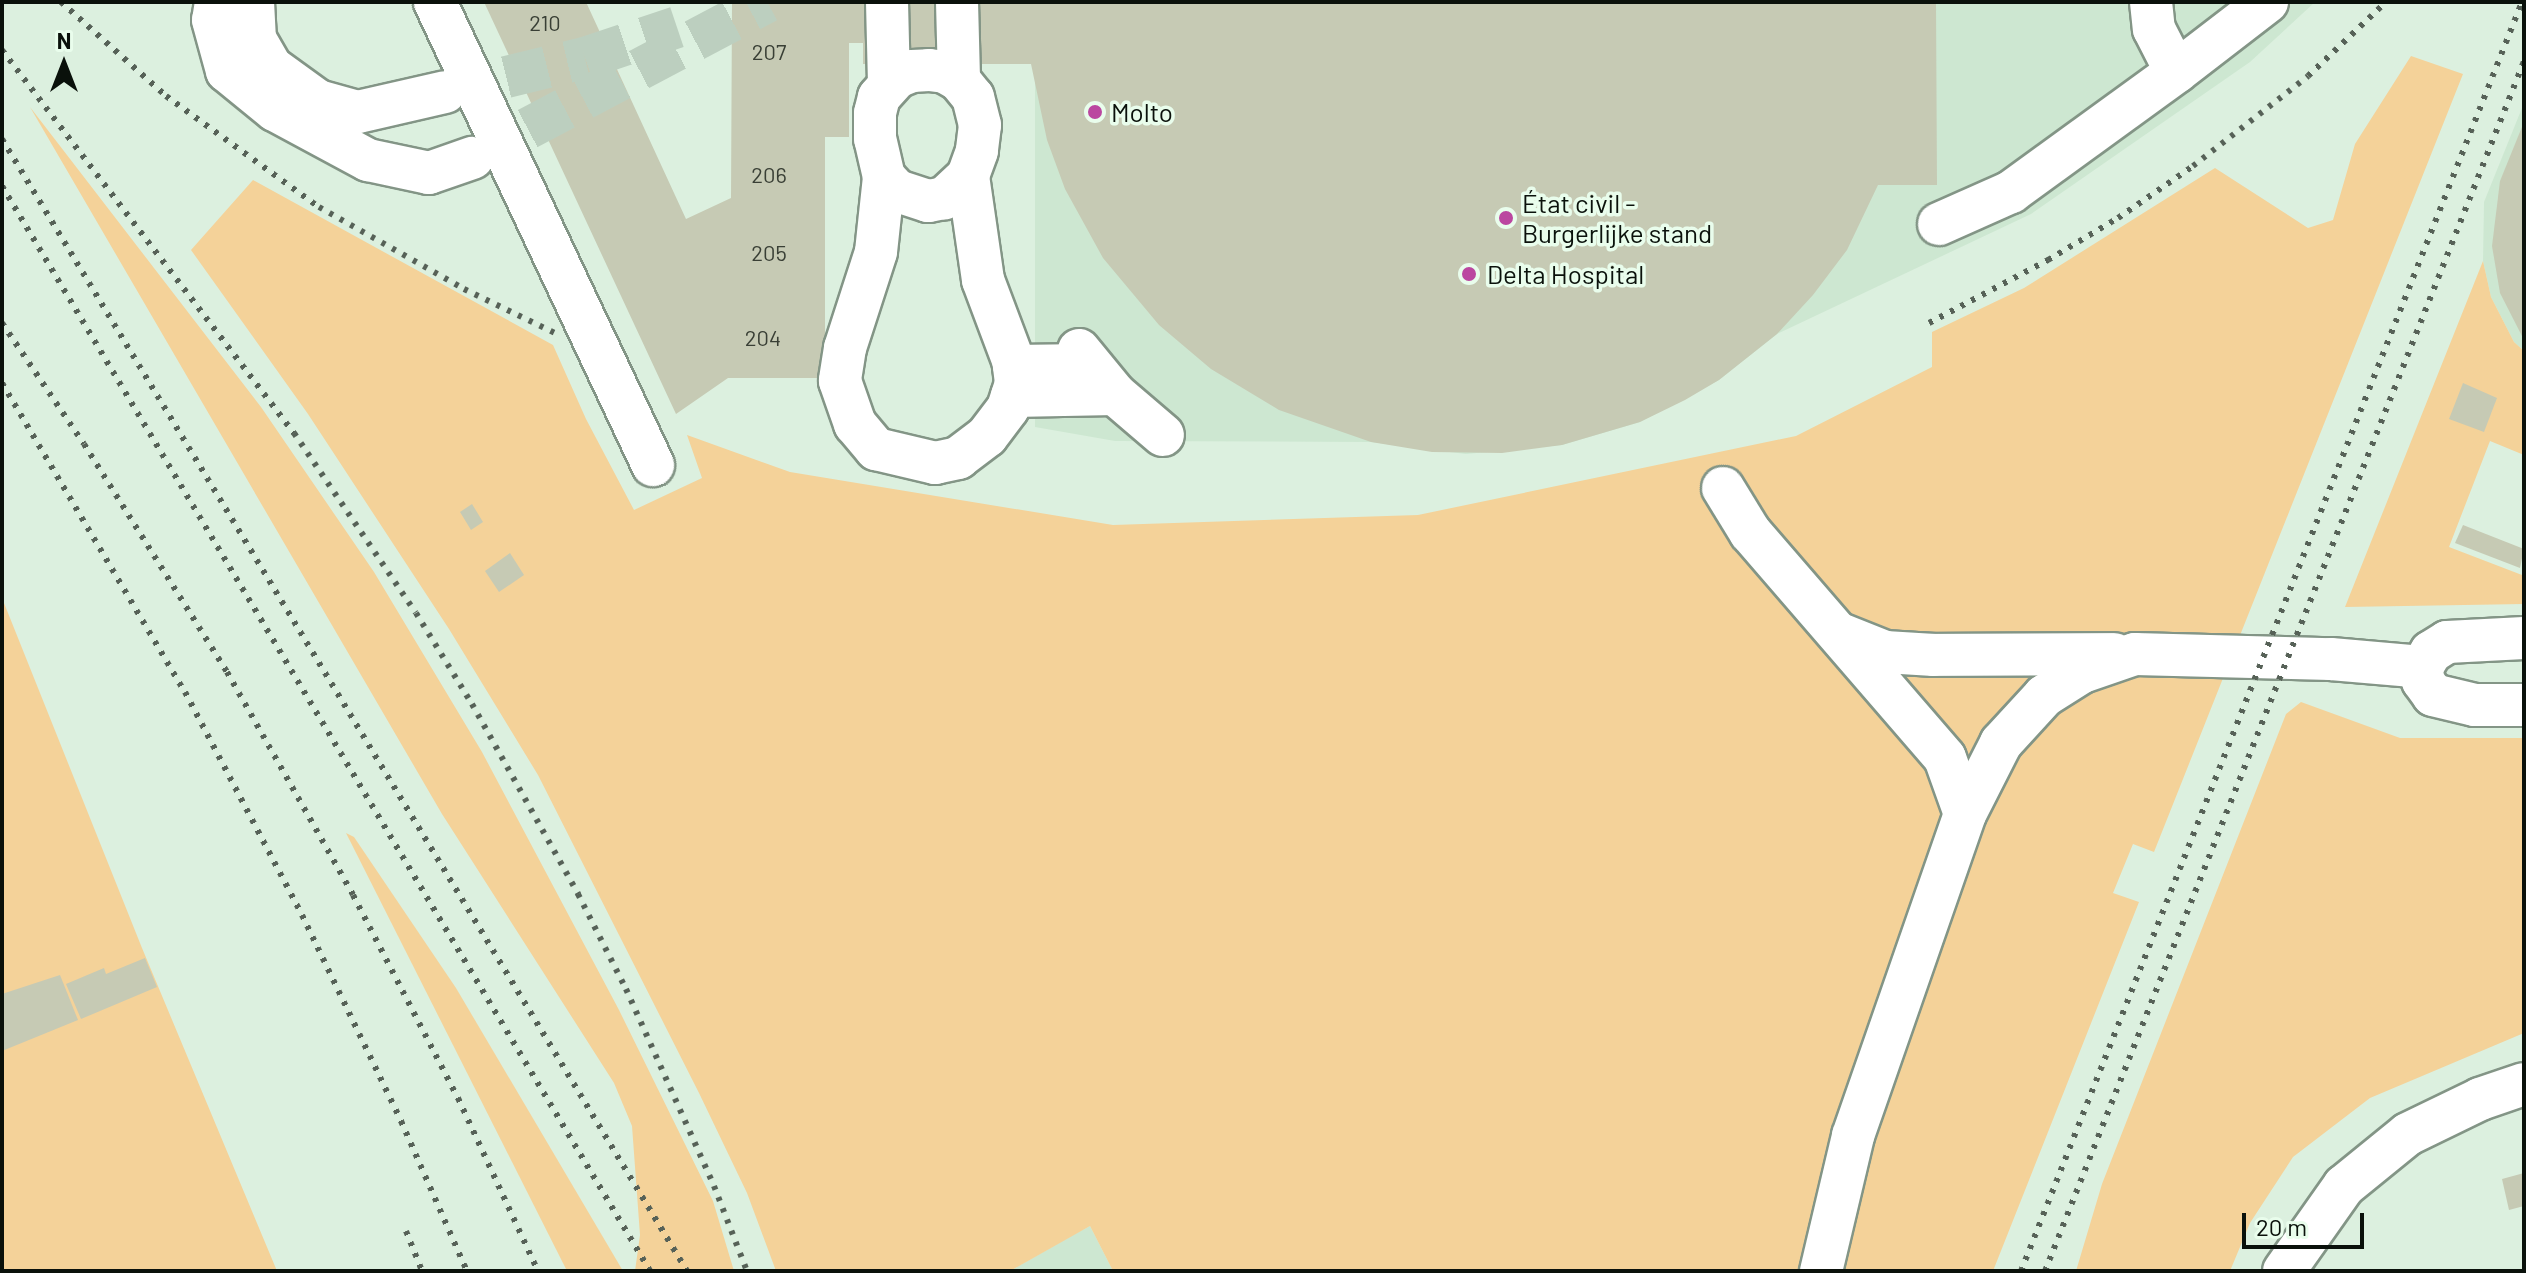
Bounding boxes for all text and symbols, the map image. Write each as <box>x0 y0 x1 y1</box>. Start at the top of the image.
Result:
house number: 210 <box>529 10 561 36</box>
north arrow <box>24 24 104 104</box>
text: N <box>57 27 71 53</box>
house number: 207 <box>752 39 786 65</box>
place label: Molto <box>1111 96 1173 128</box>
marker: Molto <box>1086 103 1104 121</box>
house number: 206 <box>751 162 787 188</box>
place label: État civil - Burgerlijke stand <box>1522 187 1712 248</box>
marker: État civil - Burgerlijke stand <box>1497 209 1515 227</box>
house number: 205 <box>751 240 787 266</box>
place label: Delta Hospital <box>1487 258 1644 290</box>
marker: Delta Hospital <box>1458 263 1480 285</box>
house number: 204 <box>745 325 781 351</box>
scale bar <box>2246 1197 2368 1247</box>
text: 20 m <box>2256 1212 2307 1241</box>

